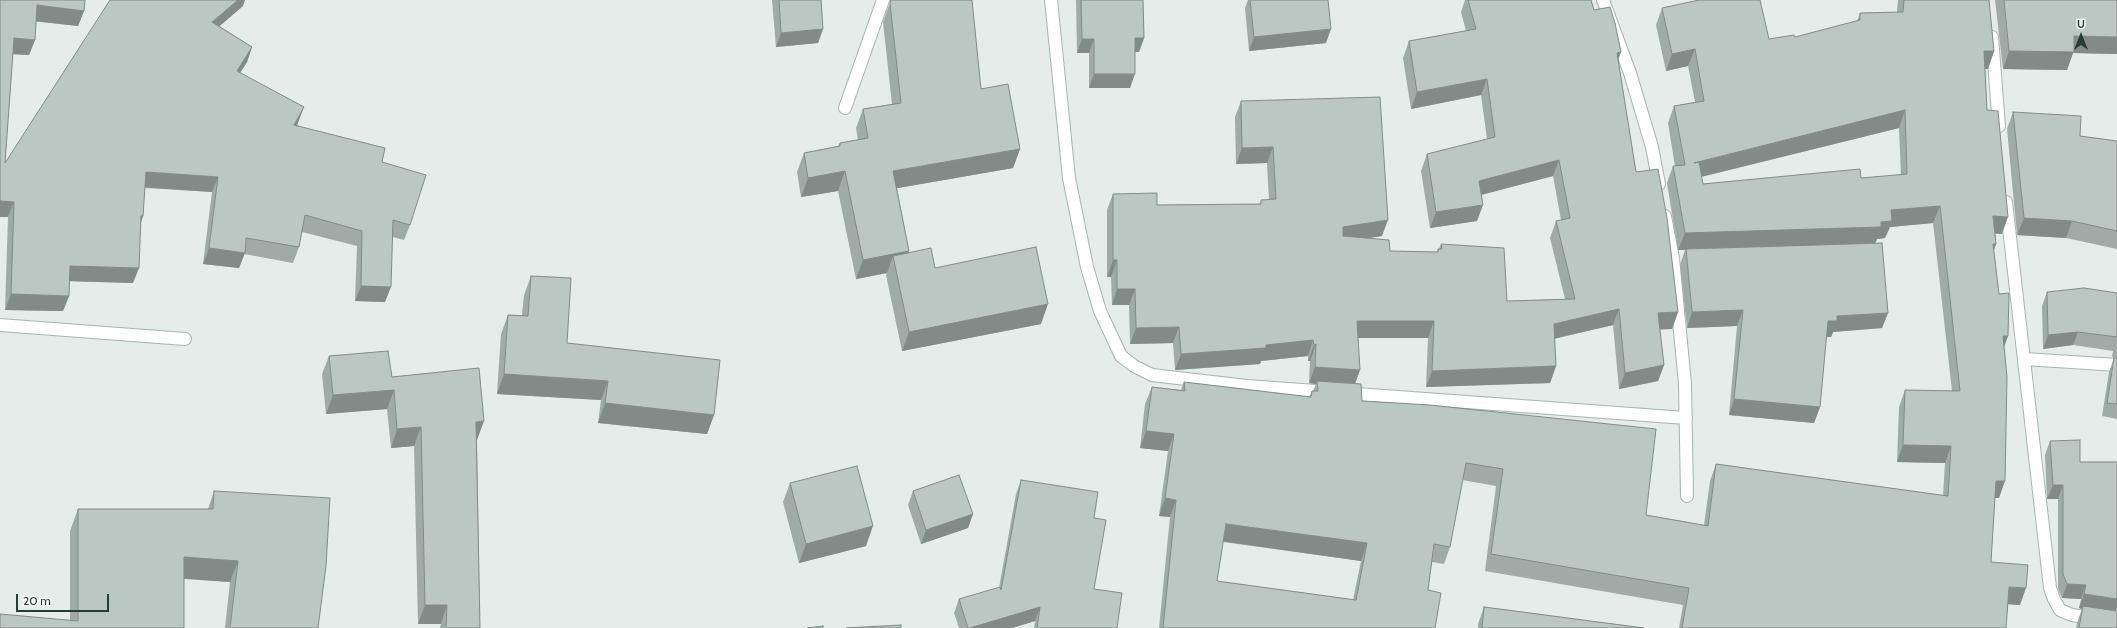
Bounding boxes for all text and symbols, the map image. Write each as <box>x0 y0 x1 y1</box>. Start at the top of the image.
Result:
north arrow <box>2061 16 2101 56</box>
text: U <box>2077 17 2085 31</box>
scale bar <box>18 586 111 612</box>
text: 20 m <box>23 593 51 608</box>

